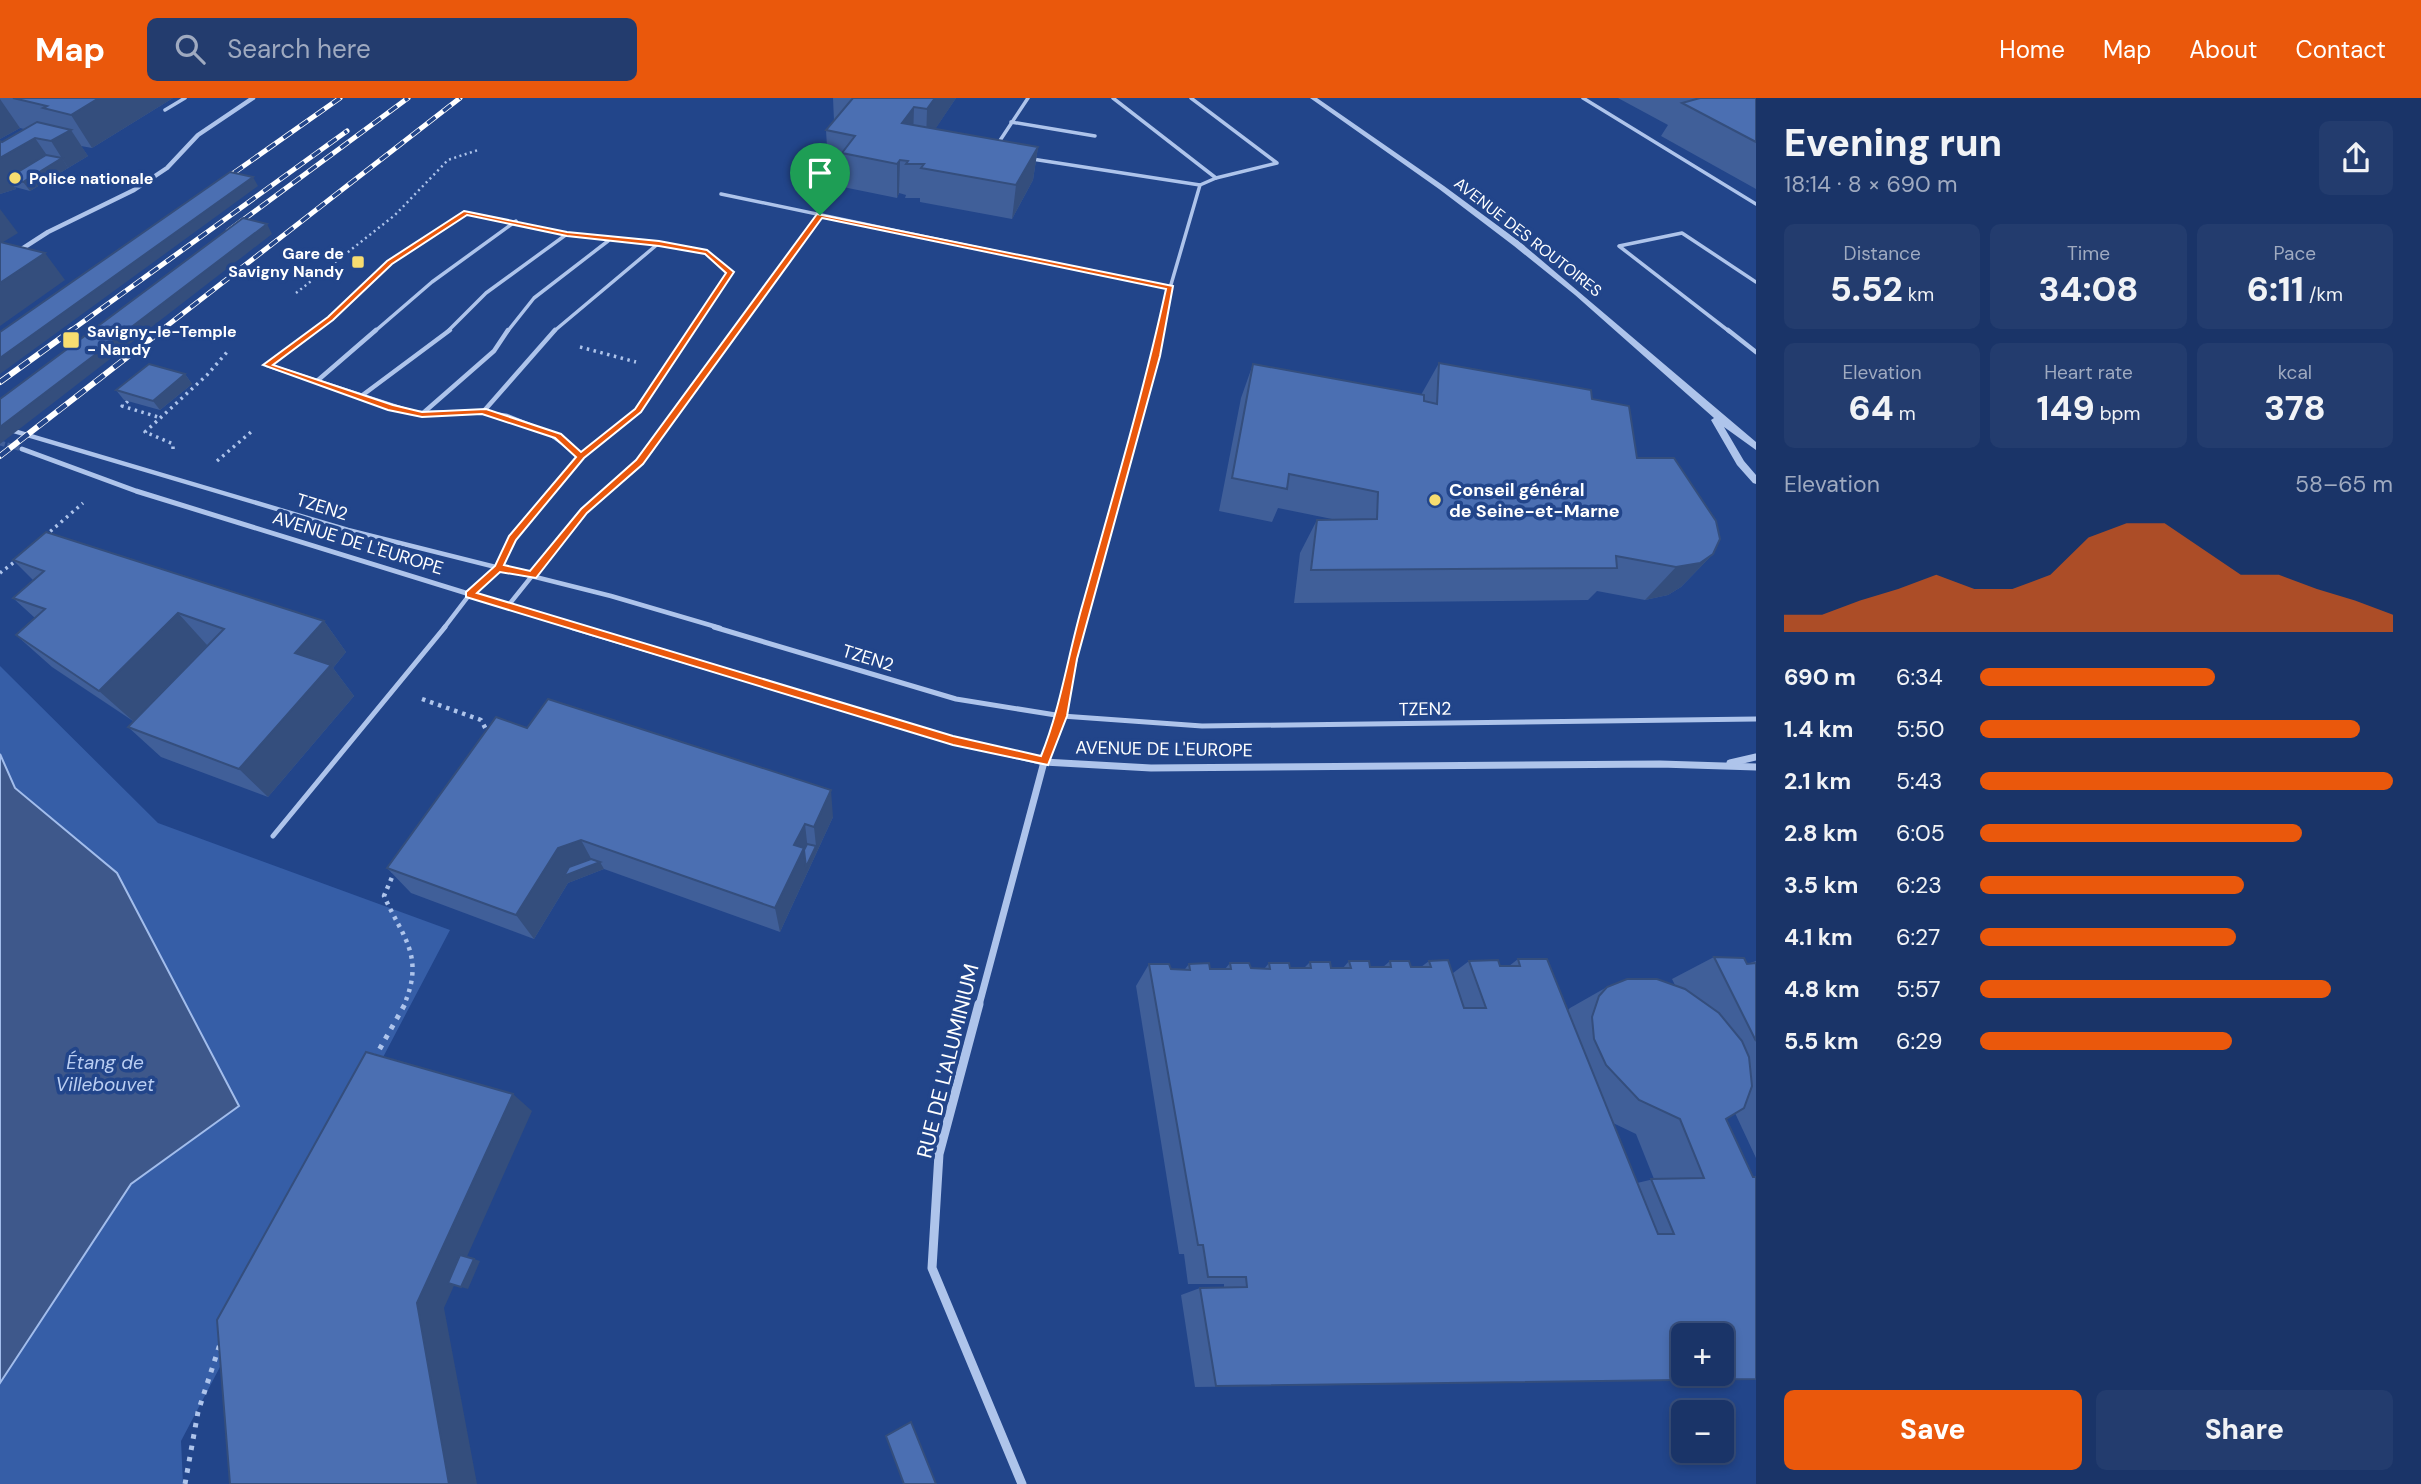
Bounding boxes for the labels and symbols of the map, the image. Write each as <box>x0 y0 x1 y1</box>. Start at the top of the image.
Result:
pin <box>790 143 850 215</box>
place label: Police nationale <box>29 168 153 189</box>
marker: Police nationale <box>7 170 23 186</box>
street label: AVENUE DES ROUTOIRES <box>1450 173 1606 301</box>
place label: Gare de Savigny Nandy <box>228 243 344 282</box>
marker: Gare de Savigny Nandy <box>350 254 366 270</box>
place label: Savigny-le-Temple - Nandy <box>87 321 237 360</box>
marker: Savigny-le-Temple - Nandy <box>61 330 81 350</box>
place label: Conseil général de Seine-et-Marne <box>1449 478 1620 523</box>
street label: TZEN2 <box>293 488 351 526</box>
marker: Conseil général de Seine-et-Marne <box>1427 492 1443 508</box>
street label: AVENUE DE L'EUROPE <box>270 506 446 580</box>
street label: TZEN2 <box>839 639 897 677</box>
street label: TZEN2 <box>1398 697 1452 721</box>
street label: AVENUE DE L'EUROPE <box>1075 735 1253 763</box>
street label: RUE DE L'ALUMINIUM <box>910 961 986 1161</box>
water label: Étang de Villebouvet <box>56 1050 155 1097</box>

